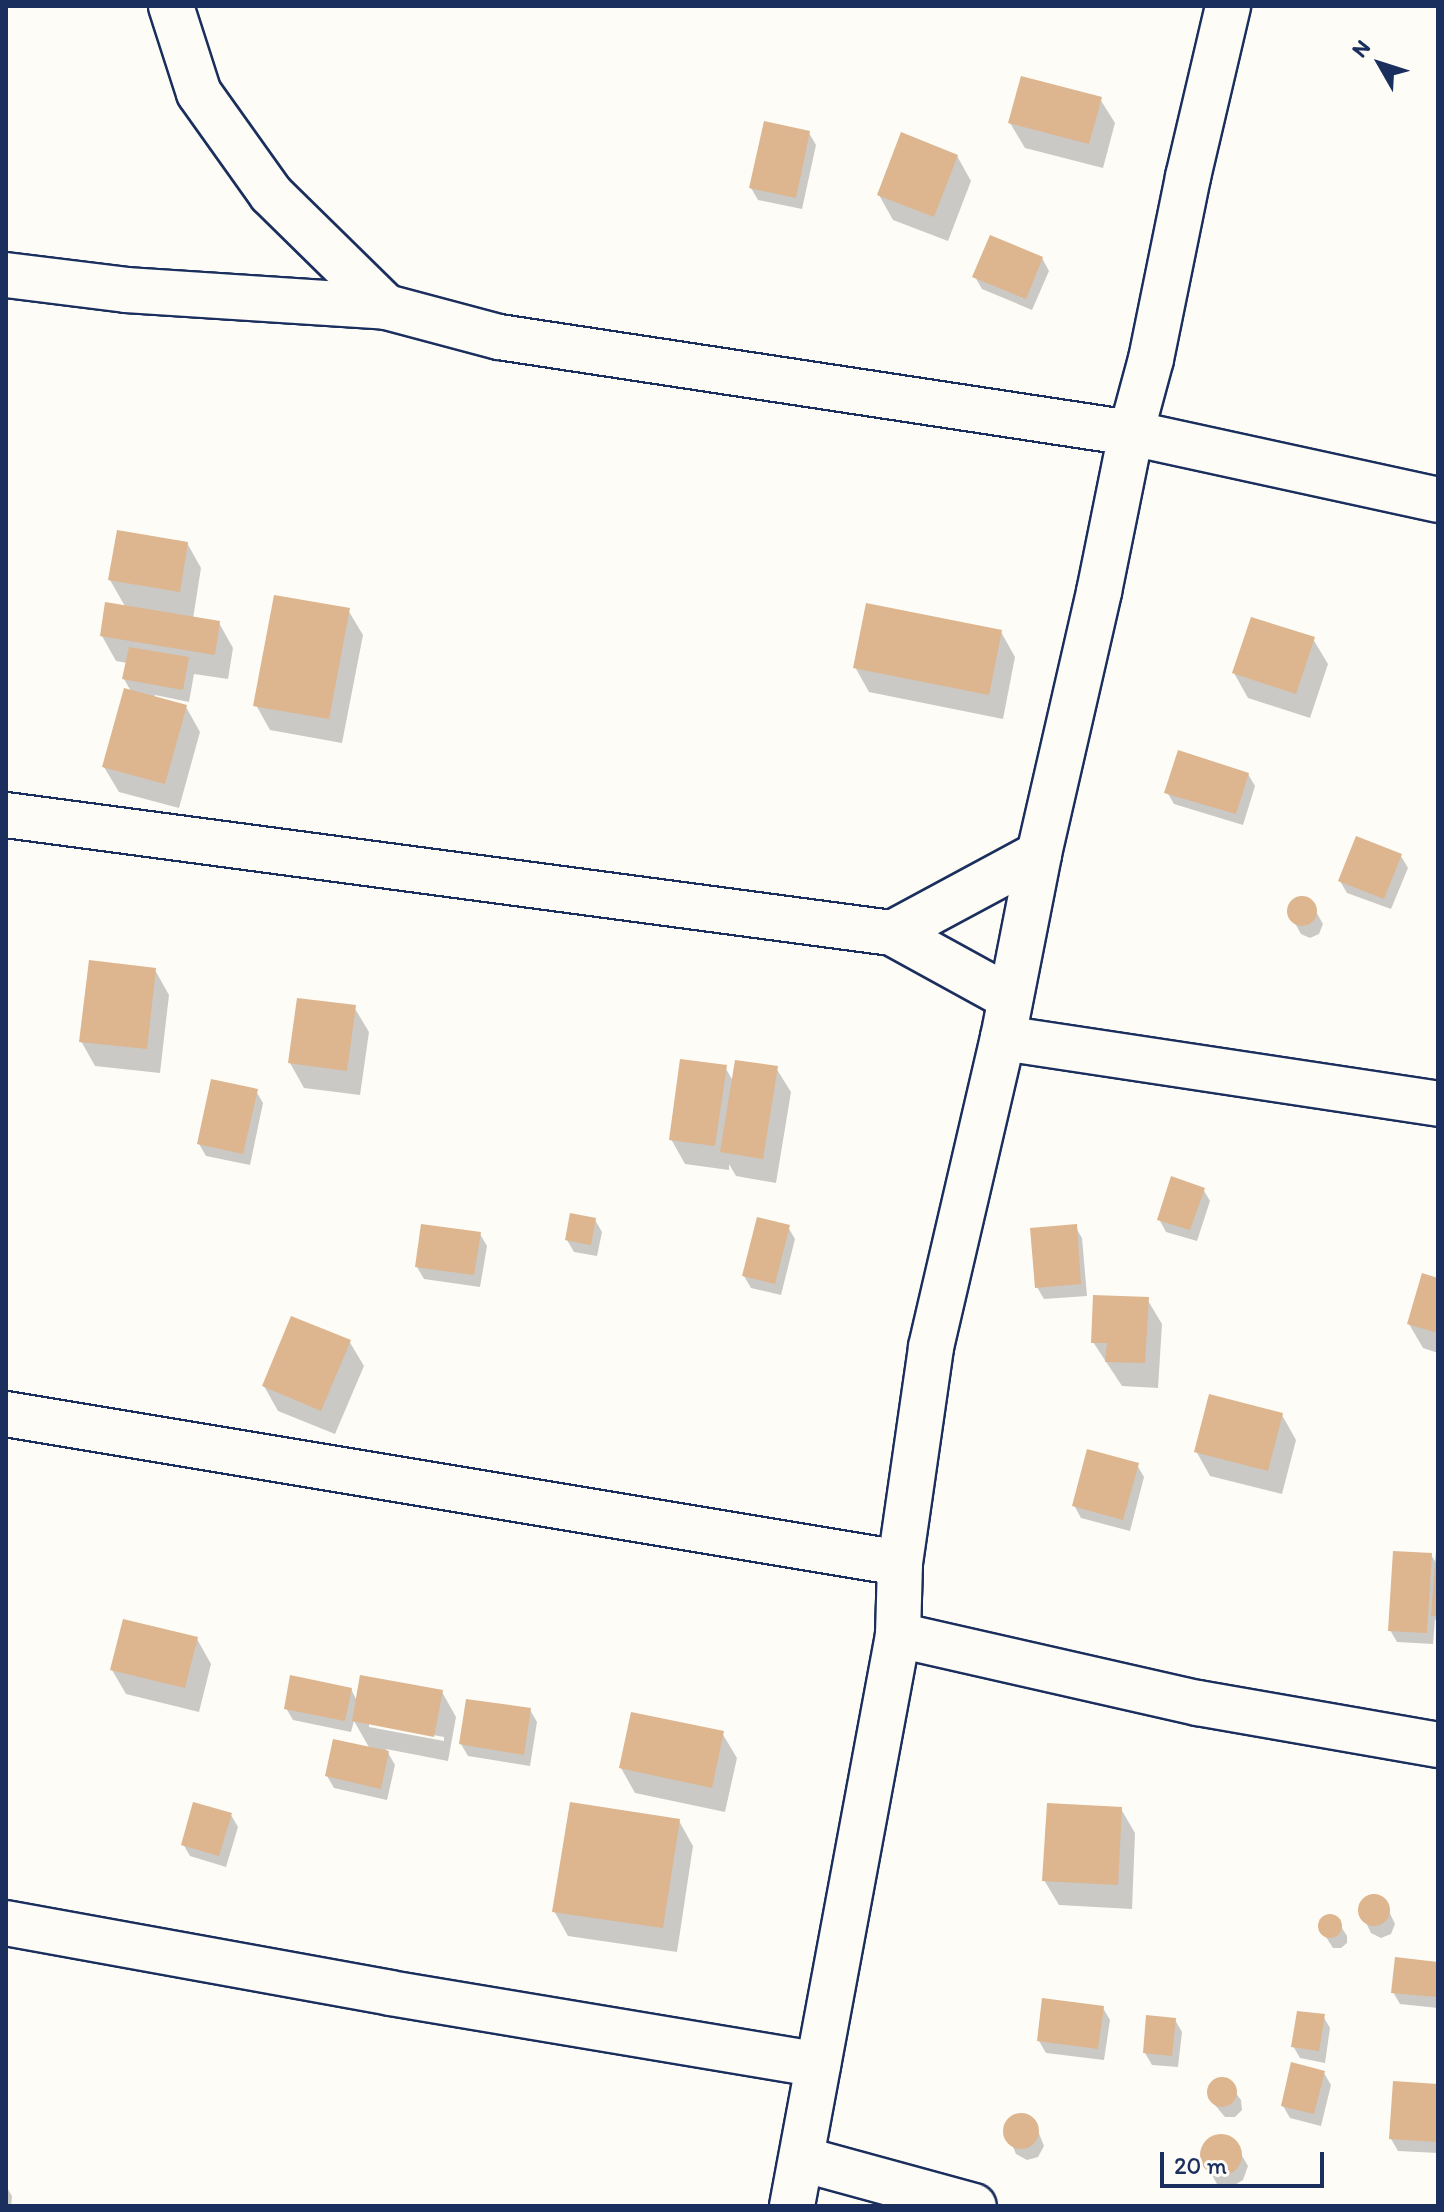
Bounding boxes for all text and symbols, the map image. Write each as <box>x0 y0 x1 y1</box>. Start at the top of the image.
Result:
north arrow <box>1340 24 1420 104</box>
text: N <box>1346 34 1376 63</box>
scale bar <box>1164 2136 1328 2186</box>
text: 20 m <box>1174 2151 1227 2180</box>

